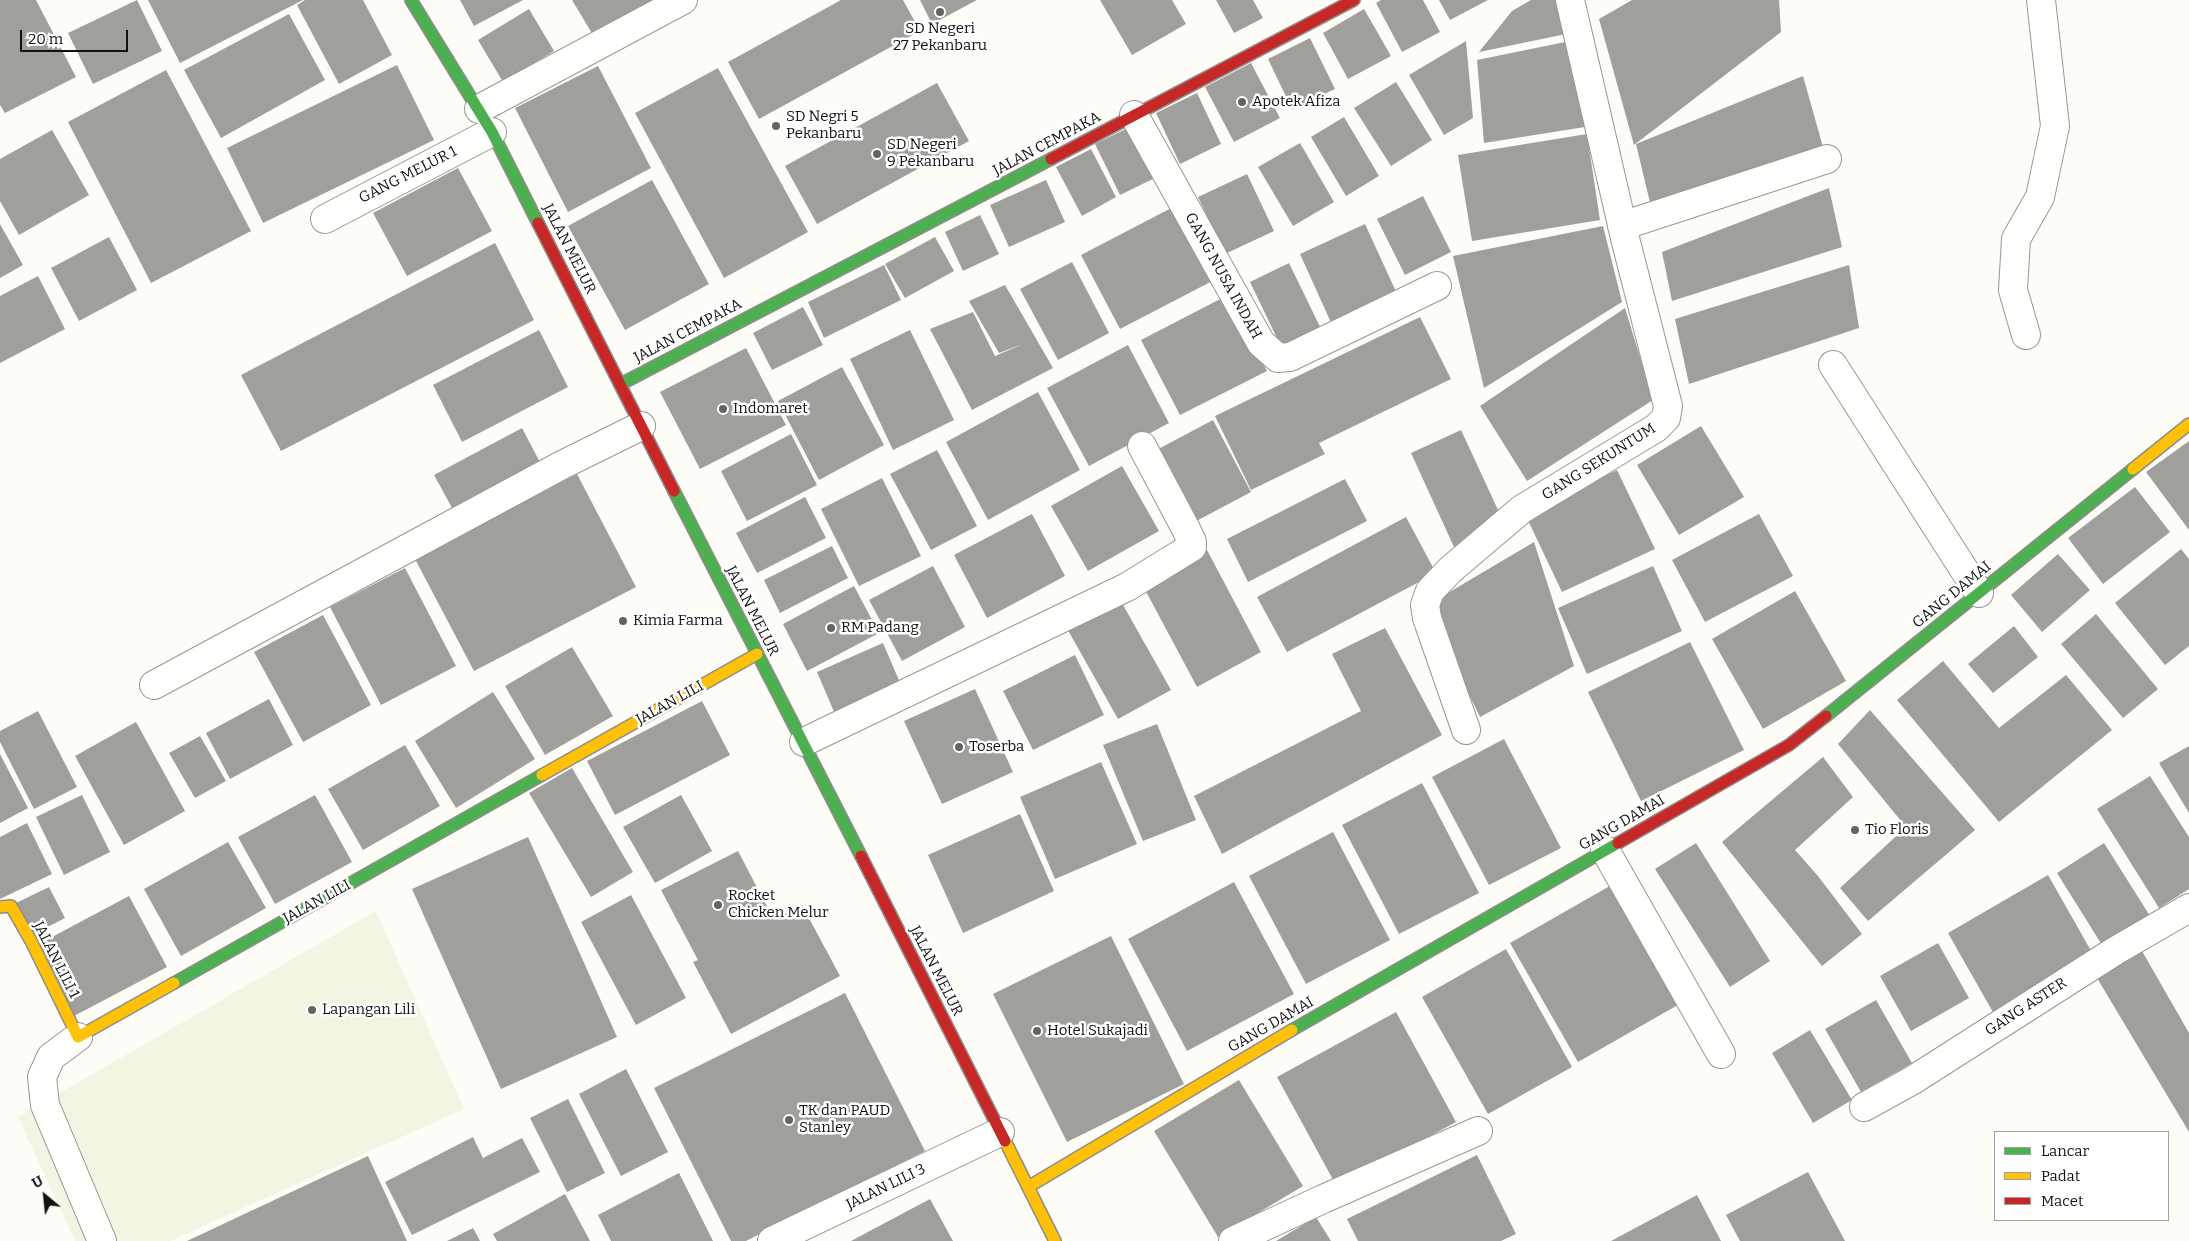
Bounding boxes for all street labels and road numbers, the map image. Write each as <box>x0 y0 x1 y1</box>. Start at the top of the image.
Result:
street label: JALAN CEMPAKA <box>990 108 1104 180</box>
street label: GANG MELUR 1 <box>356 143 460 207</box>
street label: JALAN MELUR <box>539 201 599 297</box>
street label: GANG NUSA INDAH <box>1181 210 1265 342</box>
street label: JALAN CEMPAKA <box>631 295 745 367</box>
street label: GANG SEKUNTUM <box>1539 420 1659 504</box>
street label: GANG DAMAI <box>1909 558 1995 632</box>
street label: JALAN MELUR <box>722 563 782 659</box>
street label: JALAN LILI <box>633 677 707 729</box>
street label: GANG DAMAI <box>1576 791 1668 855</box>
street label: JALAN LILI <box>280 876 354 928</box>
street label: JALAN LILI 1 <box>29 919 83 1001</box>
street label: JALAN MELUR <box>906 923 966 1019</box>
street label: GANG ASTER <box>1982 974 2070 1040</box>
street label: GANG DAMAI <box>1225 993 1317 1057</box>
street label: JALAN LILI 3 <box>843 1160 929 1214</box>

